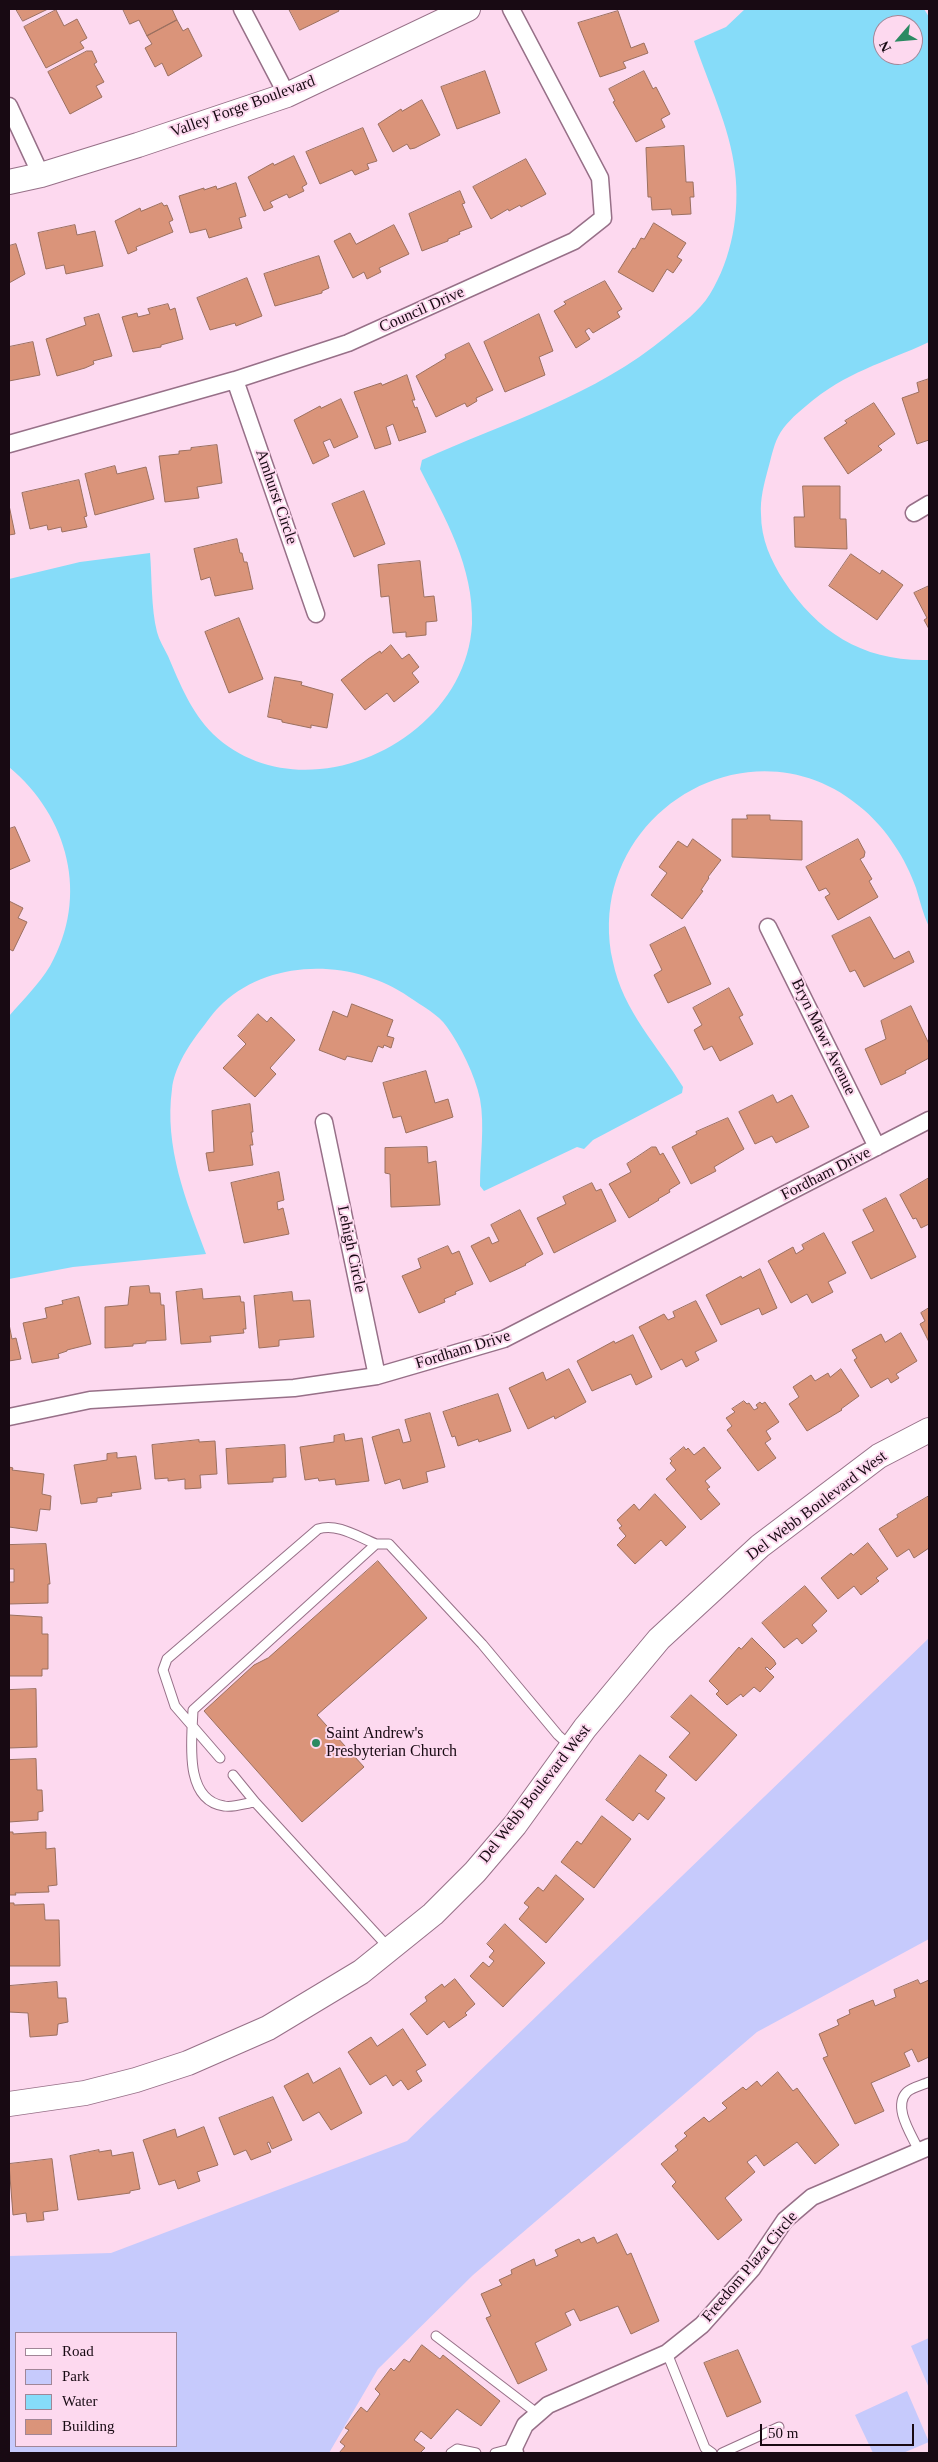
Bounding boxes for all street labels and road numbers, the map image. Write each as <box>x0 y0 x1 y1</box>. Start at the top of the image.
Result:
street label: Valley Forge Boulevard <box>168 72 318 142</box>
street label: Council Drive <box>376 283 468 337</box>
street label: Amhurst Circle <box>251 447 301 547</box>
street label: Bryn Mawr Avenue <box>787 976 859 1098</box>
street label: Fordham Drive <box>778 1143 874 1205</box>
street label: Lehigh Circle <box>332 1204 370 1294</box>
street label: Fordham Drive <box>413 1326 513 1374</box>
street label: Del Webb Boulevard West <box>743 1447 891 1565</box>
street label: Del Webb Boulevard West <box>475 1721 595 1867</box>
street label: Freedom Plaza Circle <box>698 2208 802 2326</box>

